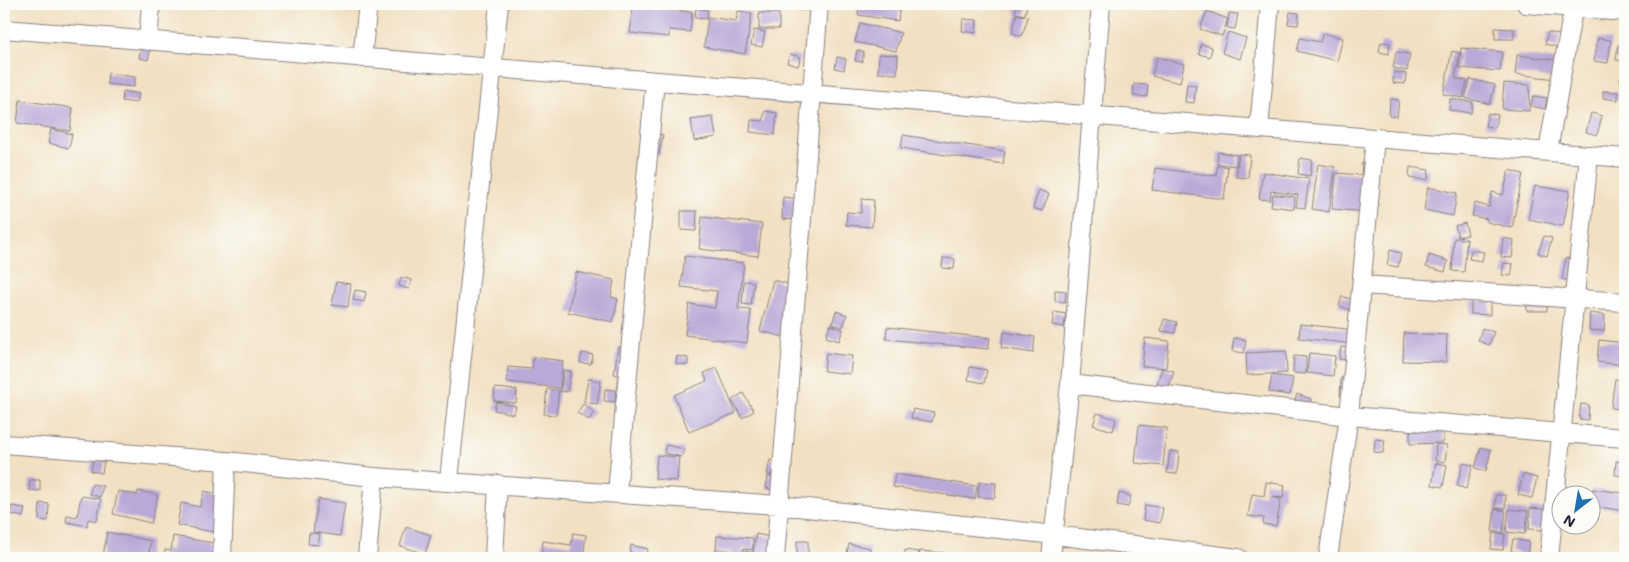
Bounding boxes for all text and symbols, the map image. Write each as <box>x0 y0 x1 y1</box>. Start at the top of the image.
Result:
north arrow <box>1552 484 1602 534</box>
text: N <box>1560 511 1579 532</box>

